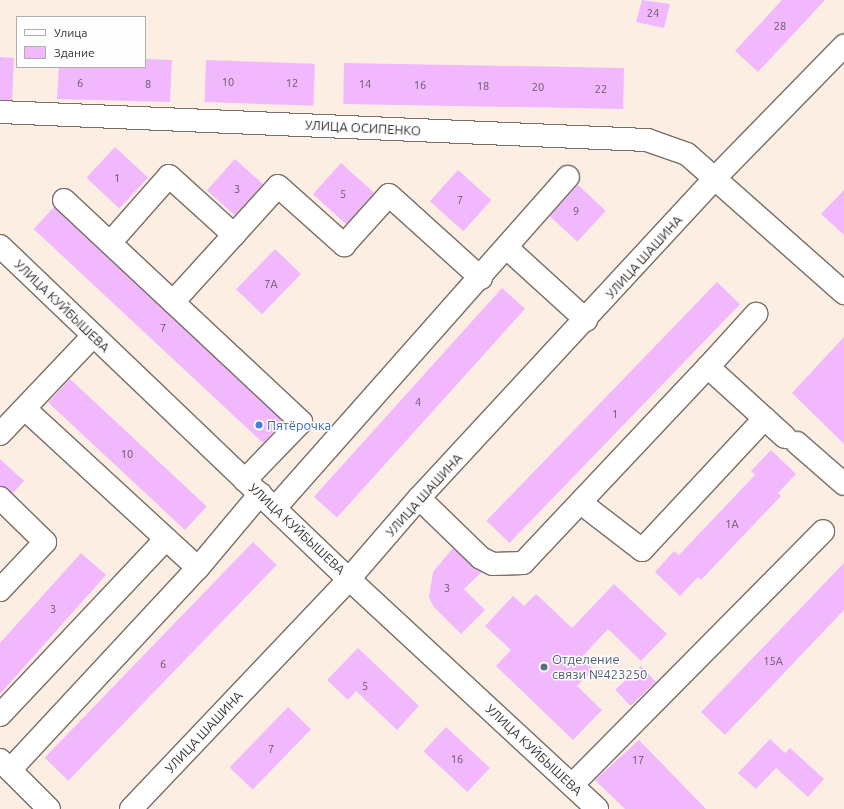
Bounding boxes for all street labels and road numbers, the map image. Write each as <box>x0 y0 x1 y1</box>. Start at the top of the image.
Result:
street label: УЛИЦА ОСИПЕНКО <box>305 117 421 139</box>
street label: УЛИЦА ШАШИНА <box>603 212 685 302</box>
street label: УЛИЦА КУЙБЫШЕВА <box>11 257 113 355</box>
street label: УЛИЦА ШАШИНА <box>383 450 465 540</box>
street label: УЛИЦА КУЙБЫШЕВА <box>246 480 348 578</box>
street label: УЛИЦА ШАШИНА <box>162 688 246 776</box>
street label: УЛИЦА КУЙБЫШЕВА <box>483 701 585 799</box>

